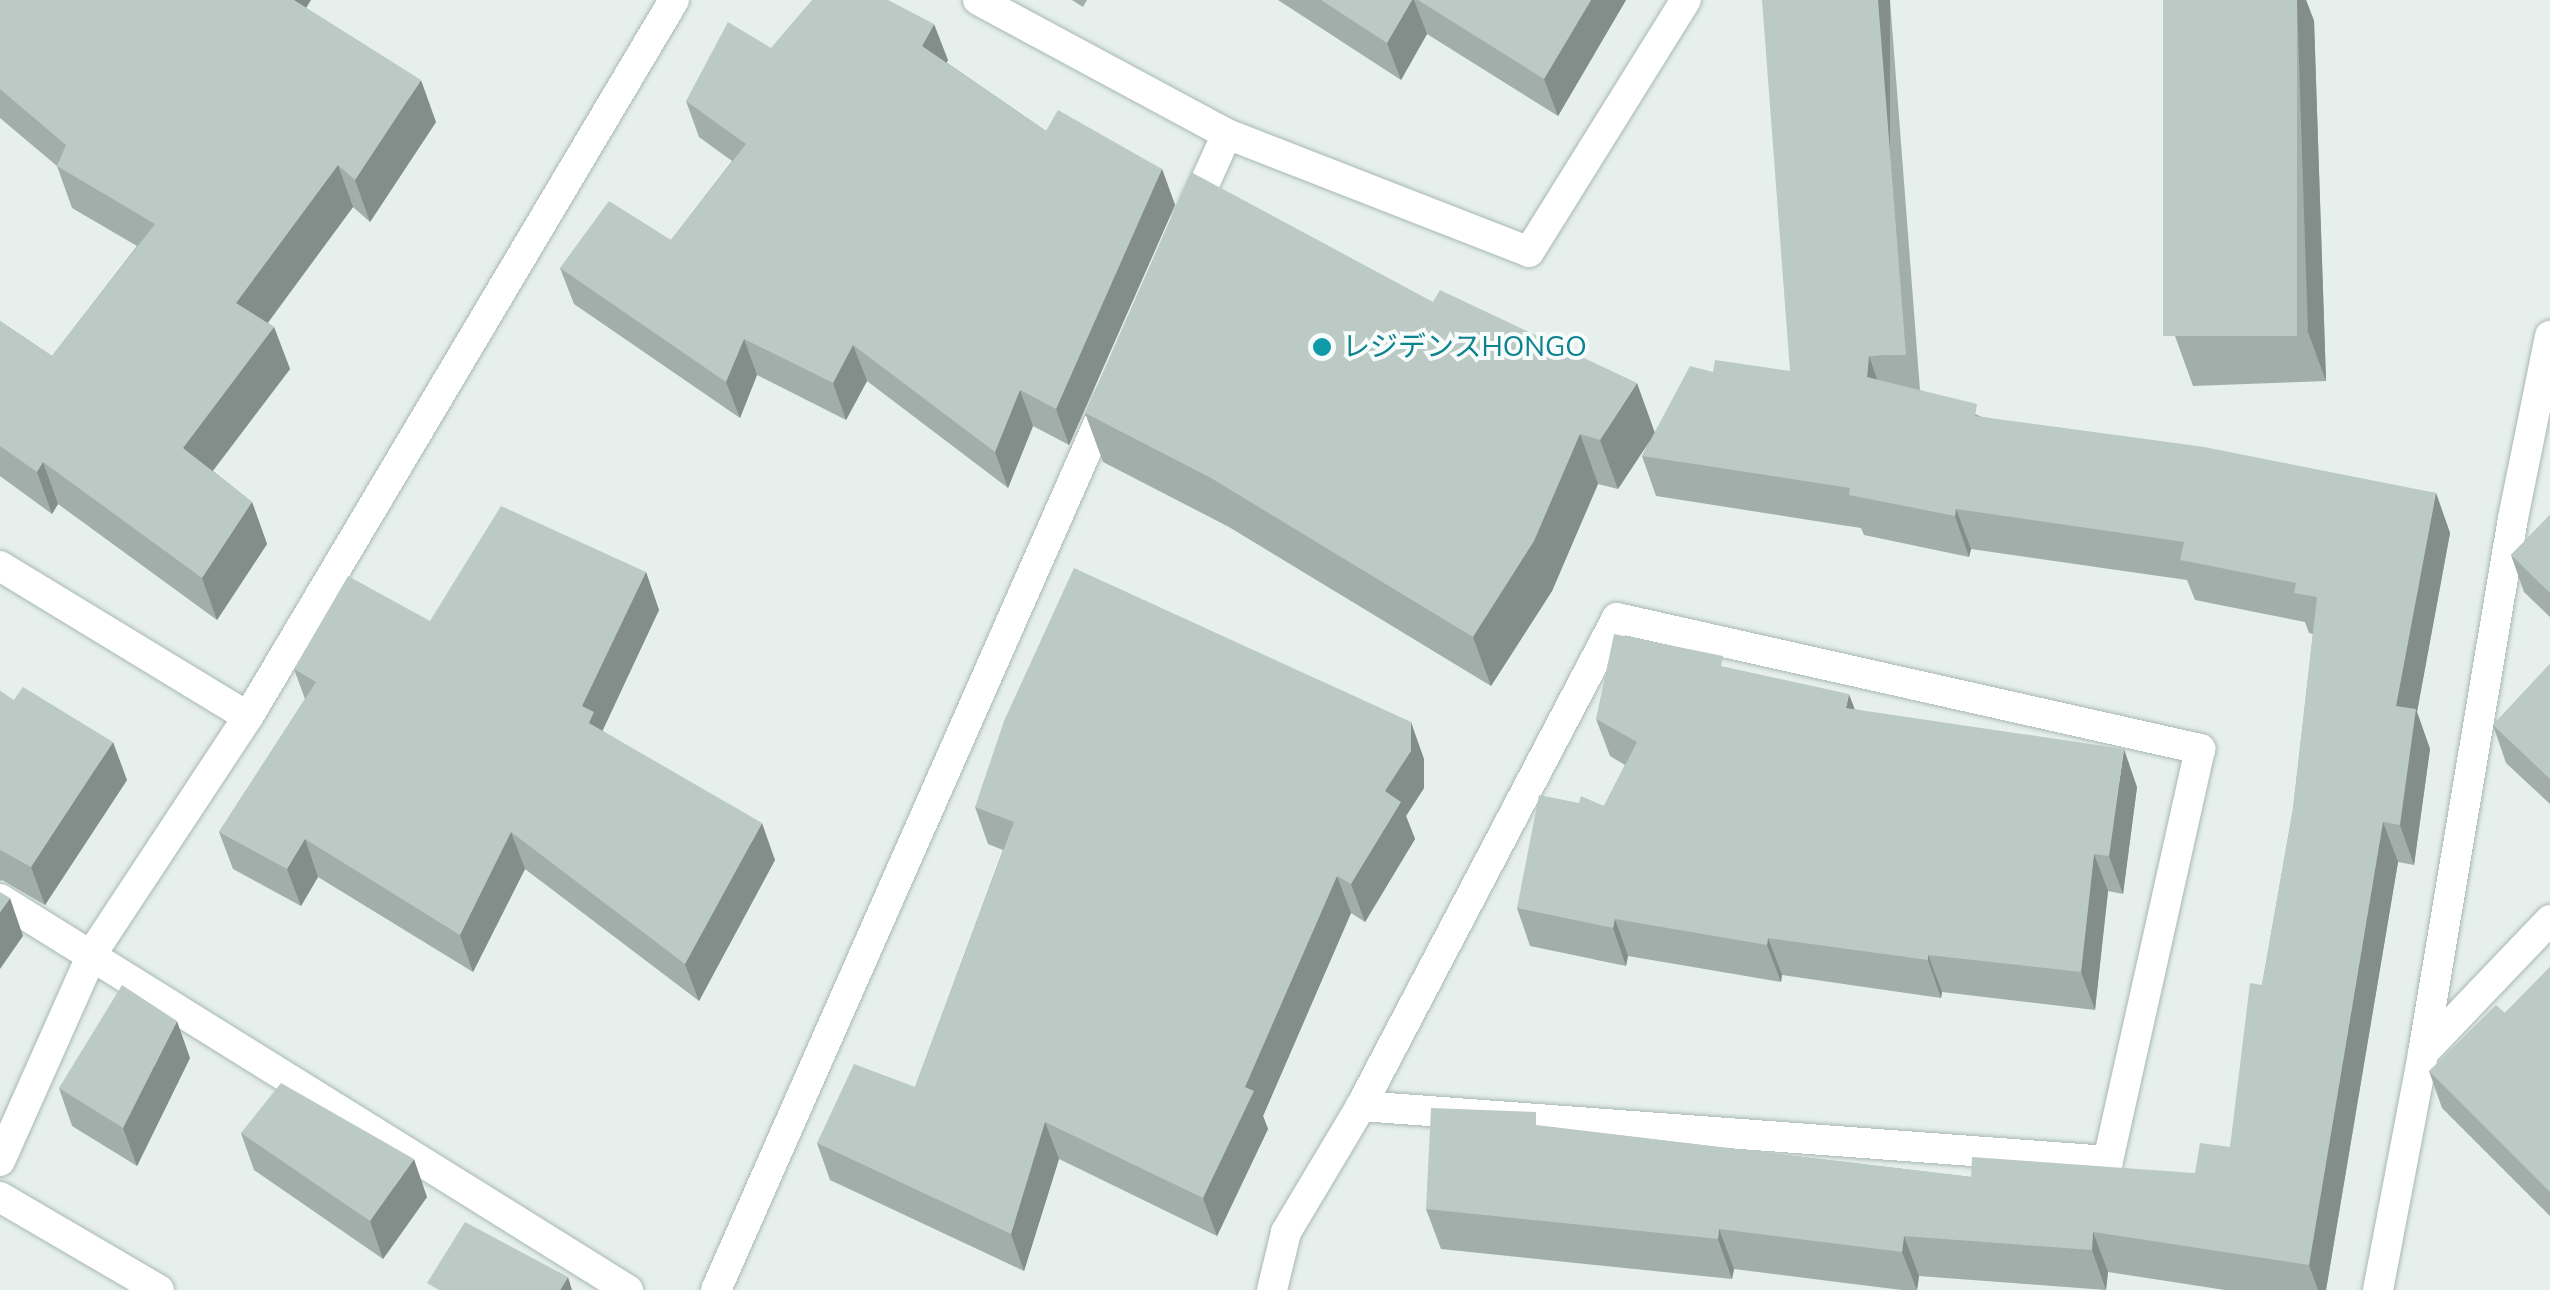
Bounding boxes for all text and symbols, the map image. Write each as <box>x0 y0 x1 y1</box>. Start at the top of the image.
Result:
place label: レジデンスHONGO <box>1342 330 1587 364</box>
marker: レジデンスHONGO <box>1311 336 1333 358</box>

